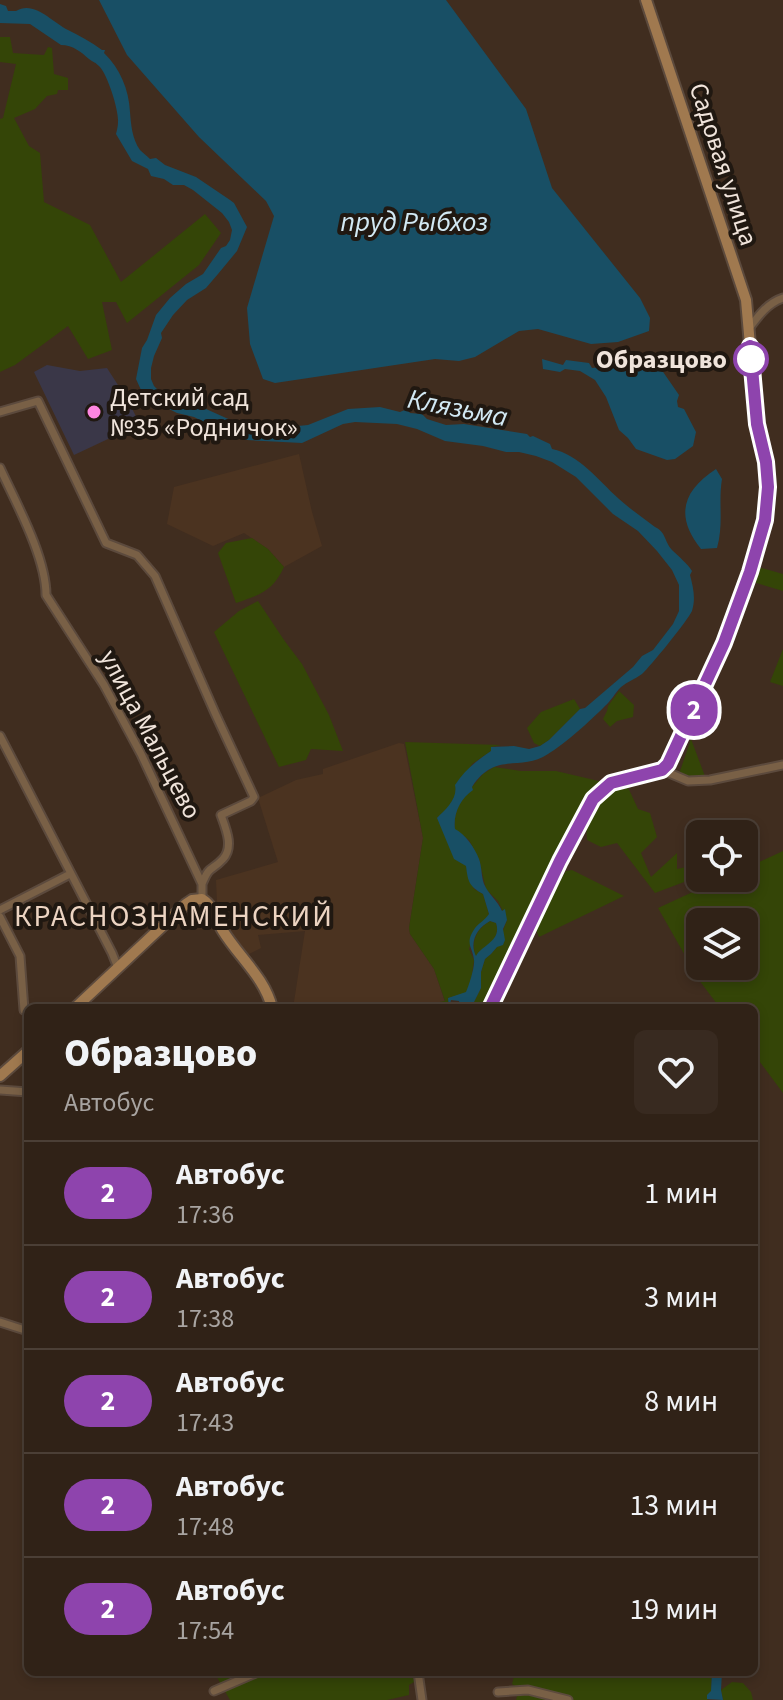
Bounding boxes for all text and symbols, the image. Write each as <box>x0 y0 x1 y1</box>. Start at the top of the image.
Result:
street label: Садовая улица <box>680 78 767 250</box>
water label: пруд Рыбхоз <box>340 202 488 242</box>
place label: Образцово <box>596 341 727 378</box>
marker: Образцово <box>734 342 768 376</box>
place label: Детский сад №35 «Родничок» <box>110 379 298 446</box>
water label: Клязьма <box>404 379 511 437</box>
marker: Детский сад №35 «Родничок» <box>85 403 103 421</box>
street label: улица Мальцево <box>90 643 211 825</box>
line badge: 2 <box>668 684 720 736</box>
text: 2 <box>687 690 701 730</box>
map controls <box>686 820 758 980</box>
button: locate <box>686 820 758 892</box>
district label: КРАСНОЗНАМЕНСКИЙ <box>14 895 334 938</box>
button: layers <box>686 908 758 980</box>
text: Образцово <box>64 1027 257 1081</box>
button: heart <box>634 1030 718 1114</box>
text: Автобус <box>64 1084 154 1121</box>
text: Автобус <box>176 1153 285 1196</box>
text: 1 мин <box>644 1172 718 1215</box>
text: 2 <box>101 1173 115 1213</box>
text: 17:36 <box>176 1196 234 1233</box>
text: Автобус <box>176 1257 285 1300</box>
text: 3 мин <box>644 1276 718 1319</box>
text: 2 <box>101 1277 115 1317</box>
text: 17:38 <box>176 1300 234 1337</box>
text: Автобус <box>176 1361 285 1404</box>
text: 8 мин <box>644 1380 718 1423</box>
text: 2 <box>101 1381 115 1421</box>
text: 17:43 <box>176 1404 234 1441</box>
text: Автобус <box>176 1465 285 1508</box>
text: 13 мин <box>629 1484 718 1527</box>
text: 2 <box>101 1485 115 1525</box>
text: 17:48 <box>176 1508 234 1545</box>
text: Автобус <box>176 1569 285 1612</box>
text: 19 мин <box>629 1588 718 1631</box>
text: 2 <box>101 1589 115 1629</box>
text: 17:54 <box>176 1612 234 1649</box>

